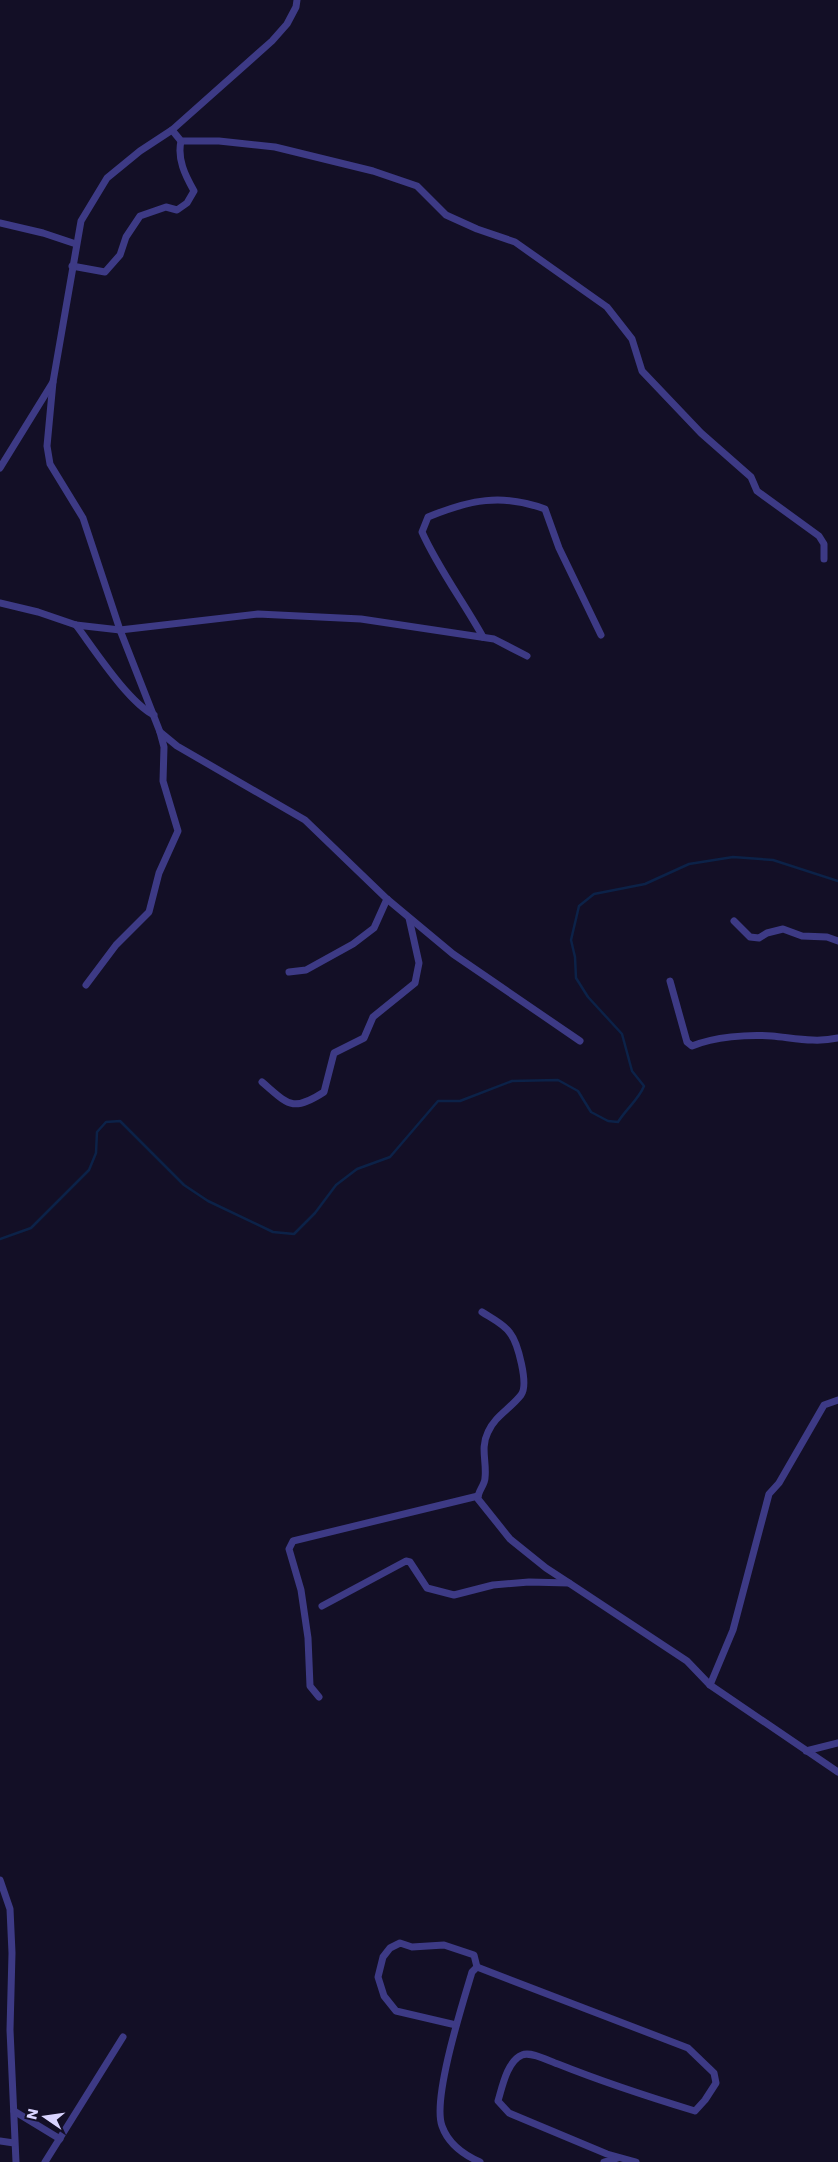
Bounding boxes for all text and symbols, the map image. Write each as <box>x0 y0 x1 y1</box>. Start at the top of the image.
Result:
north arrow <box>20 2092 70 2142</box>
text: N <box>21 2107 43 2121</box>

